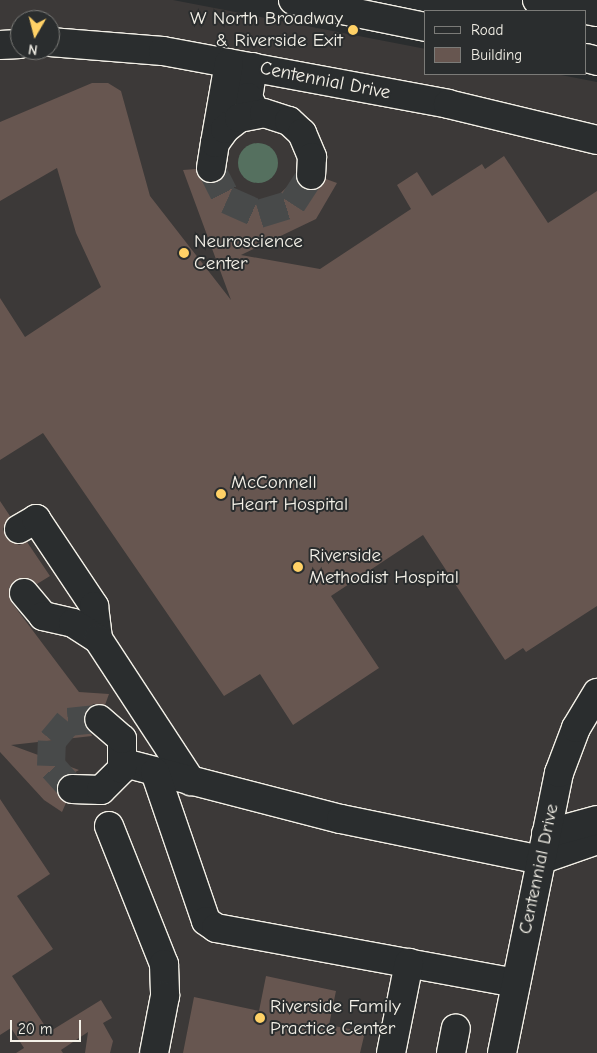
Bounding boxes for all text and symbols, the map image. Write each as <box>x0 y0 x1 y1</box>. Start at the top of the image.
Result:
place label: W North Broadway & Riverside Exit <box>190 8 343 52</box>
north arrow <box>10 10 60 60</box>
legend <box>424 10 587 75</box>
text: Road <box>471 21 503 39</box>
marker: W North Broadway & Riverside Exit <box>347 24 359 36</box>
text: N <box>27 40 39 58</box>
text: Building <box>471 46 522 64</box>
street label: Centennial Drive <box>258 57 392 105</box>
place label: Neuroscience Center <box>194 231 303 275</box>
marker: Neuroscience Center <box>178 247 190 259</box>
place label: McConnell Heart Hospital <box>231 472 348 516</box>
marker: McConnell Heart Hospital <box>215 488 227 500</box>
place label: Riverside Methodist Hospital <box>309 545 459 589</box>
marker: Riverside Methodist Hospital <box>291 560 305 574</box>
street label: Centennial Drive <box>514 802 564 936</box>
place label: Riverside Family Practice Center <box>270 996 401 1040</box>
scale bar <box>12 1010 84 1042</box>
marker: Riverside Family Practice Center <box>254 1012 266 1024</box>
text: 20 m <box>18 1020 52 1038</box>

